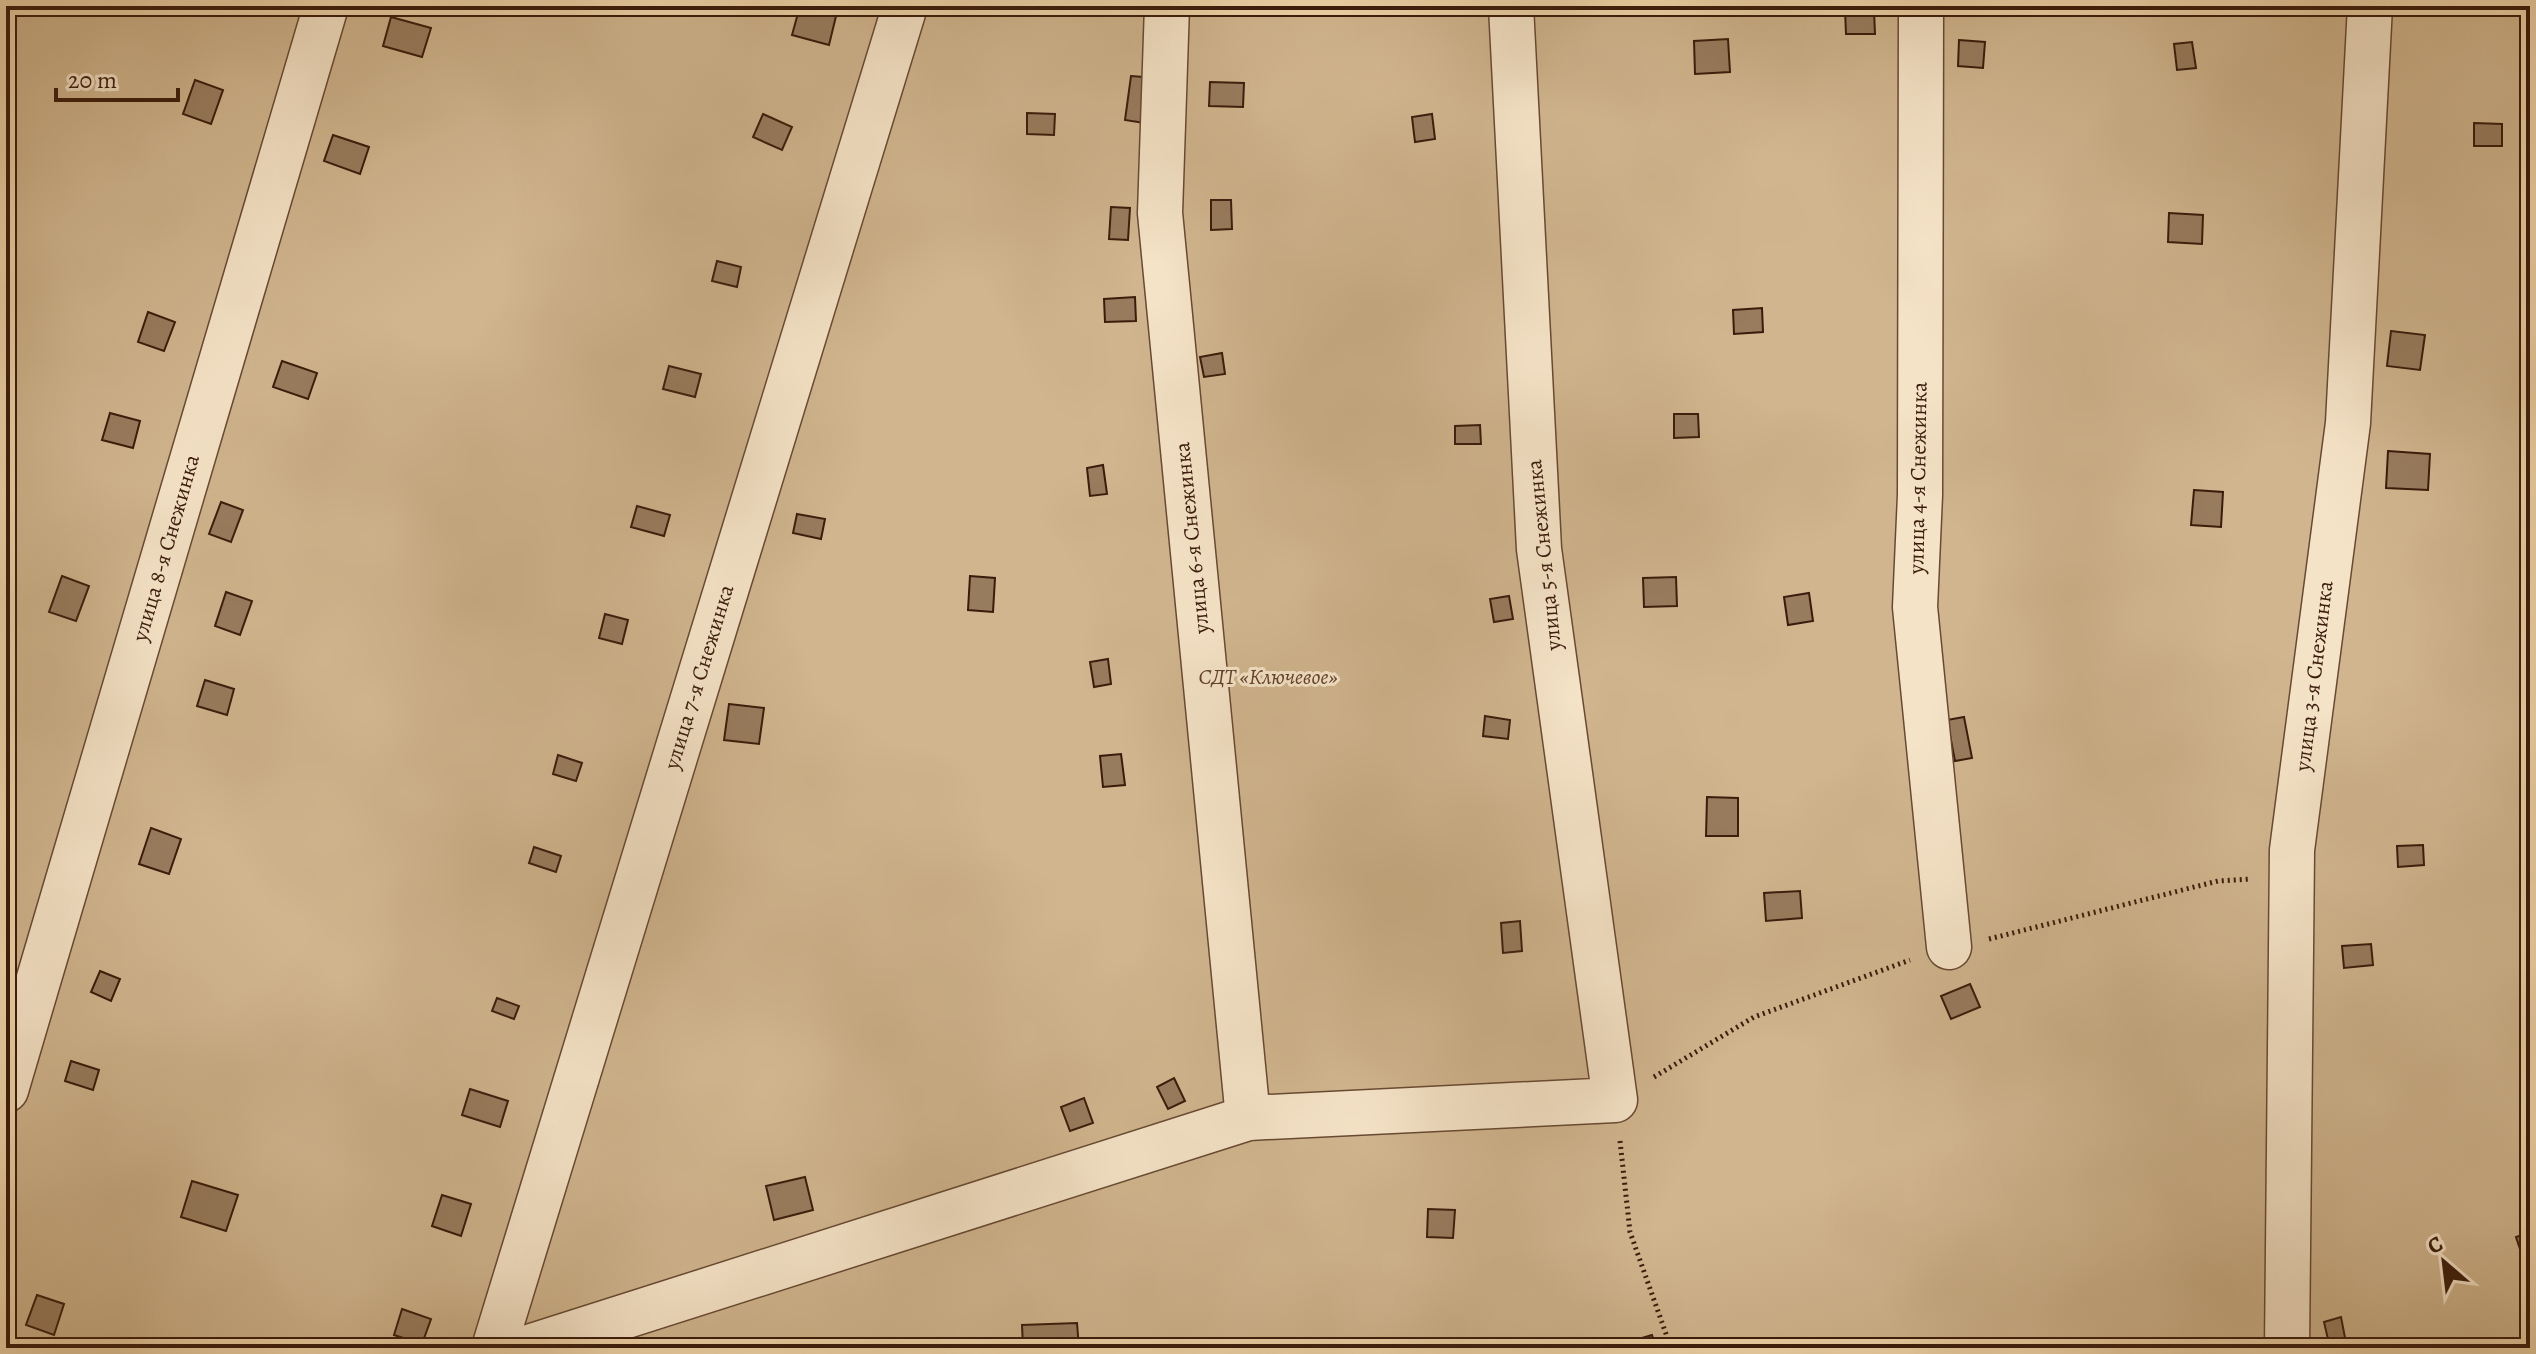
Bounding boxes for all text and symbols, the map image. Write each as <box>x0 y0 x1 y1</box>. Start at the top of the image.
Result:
scale bar <box>56 52 178 102</box>
text: 20 m <box>68 64 117 96</box>
street label: улица 4-я Снежинка <box>1901 381 1935 575</box>
street label: улица 6-я Снежинка <box>1167 440 1217 636</box>
street label: улица 8-я Снежинка <box>125 450 207 646</box>
street label: улица 5-я Снежинка <box>1519 457 1569 653</box>
street label: улица 3-я Снежинка <box>2287 578 2341 774</box>
street label: улица 7-я Снежинка <box>656 580 742 774</box>
park label: СДТ «Ключевое» <box>1198 662 1338 692</box>
north arrow <box>2404 1222 2484 1302</box>
text: С <box>2422 1229 2448 1262</box>

